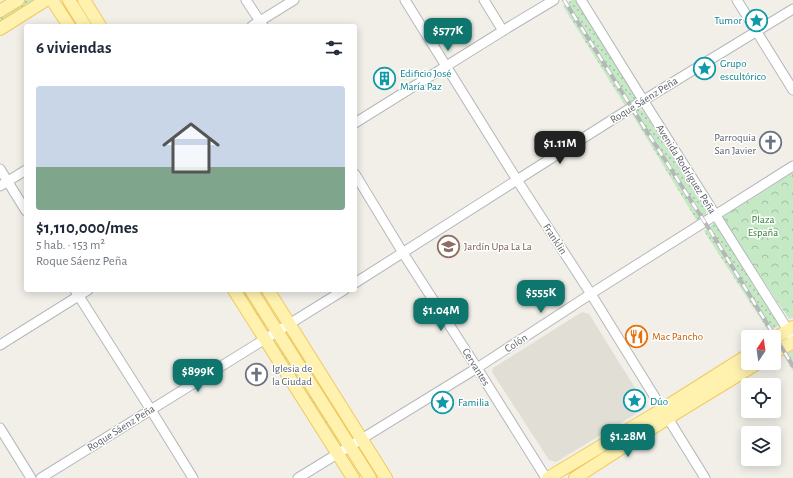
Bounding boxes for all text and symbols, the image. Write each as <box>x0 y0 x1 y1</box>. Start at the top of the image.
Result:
place icon: Tumor <box>744 7 770 33</box>
place label: Tumor <box>714 15 742 26</box>
pin: $577K <box>420 18 476 52</box>
text: $577K <box>433 24 463 37</box>
icon: filters <box>323 37 345 59</box>
text: 6 viviendas <box>36 39 111 56</box>
place icon: Grupo escultórico <box>691 56 717 82</box>
place label: Grupo escultórico <box>720 58 766 82</box>
building icon: Edificio José María Paz <box>371 66 397 92</box>
place label: Edificio José María Paz <box>400 68 451 92</box>
street label: Roque Sáenz Peña <box>608 75 680 125</box>
icon: home <box>155 112 227 184</box>
street label: Avenida Rodríguez Peña <box>654 122 718 216</box>
church icon: Parroquia San Javier <box>758 130 784 156</box>
pin: $1.11M <box>527 131 593 165</box>
place label: Parroquia San Javier <box>714 132 756 156</box>
text: $1.11M <box>543 137 577 150</box>
park label: Plaza España <box>748 214 778 238</box>
text: $1,110,000/mes <box>36 219 138 236</box>
street label: Franklin <box>541 222 569 256</box>
school or university icon: Jardín Upa La La <box>436 233 462 259</box>
text: 5 hab. · 153 m² <box>36 239 105 252</box>
place label: Jardín Upa La La <box>464 241 532 252</box>
text: Roque Sáenz Peña <box>36 255 128 268</box>
pin: $555K <box>513 280 569 314</box>
text: $555K <box>526 286 556 299</box>
pin: $1.04M <box>408 298 474 332</box>
text: $1.04M <box>422 304 460 317</box>
restaurant icon: Mac Pancho <box>624 323 650 349</box>
north arrow <box>741 330 781 370</box>
map controls <box>741 330 781 466</box>
place label: Mac Pancho <box>652 331 703 342</box>
street label: Colón <box>503 332 529 354</box>
street label: Cervantes <box>460 346 492 388</box>
pin: $899K <box>170 359 226 393</box>
church icon: Iglesia de la Ciudad <box>243 361 269 387</box>
place label: Iglesia de la Ciudad <box>272 363 312 387</box>
text: $899K <box>182 365 214 378</box>
button: locate <box>741 378 781 418</box>
place icon: Dúo <box>622 388 648 414</box>
place icon: Familia <box>430 389 456 415</box>
place label: Dúo <box>650 396 668 407</box>
place label: Familia <box>458 397 489 408</box>
street label: Roque Sáenz Peña <box>85 403 157 453</box>
pin: $1.28M <box>595 424 661 458</box>
button: layers <box>741 426 781 466</box>
text: $1.28M <box>610 430 646 443</box>

